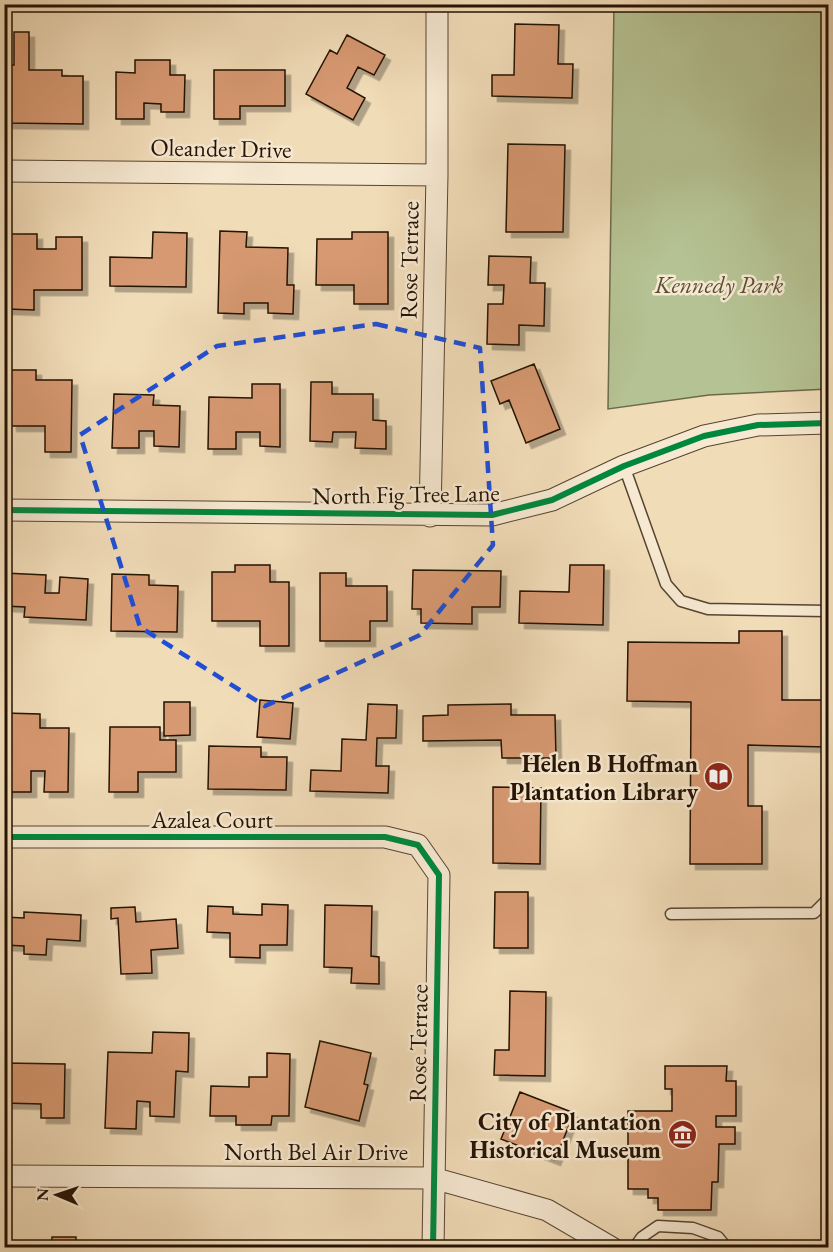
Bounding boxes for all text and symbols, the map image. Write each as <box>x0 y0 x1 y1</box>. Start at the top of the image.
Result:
street label: Oleander Drive <box>150 131 292 165</box>
street label: Rose Terrace <box>392 201 426 319</box>
park label: Kennedy Park <box>654 269 783 300</box>
street label: North Fig Tree Lane <box>312 477 500 511</box>
place label: Helen B Hoffman Plantation Library <box>510 748 698 808</box>
library icon: Helen B Hoffman Plantation Library <box>703 761 735 793</box>
street label: Azalea Court <box>150 804 273 835</box>
street label: Rose Terrace <box>401 984 435 1102</box>
place label: City of Plantation Historical Museum <box>470 1106 661 1165</box>
museum icon: City of Plantation Historical Museum <box>666 1119 698 1151</box>
street label: North Bel Air Drive <box>224 1136 408 1167</box>
north arrow <box>27 1165 87 1225</box>
text: N <box>32 1188 53 1201</box>

